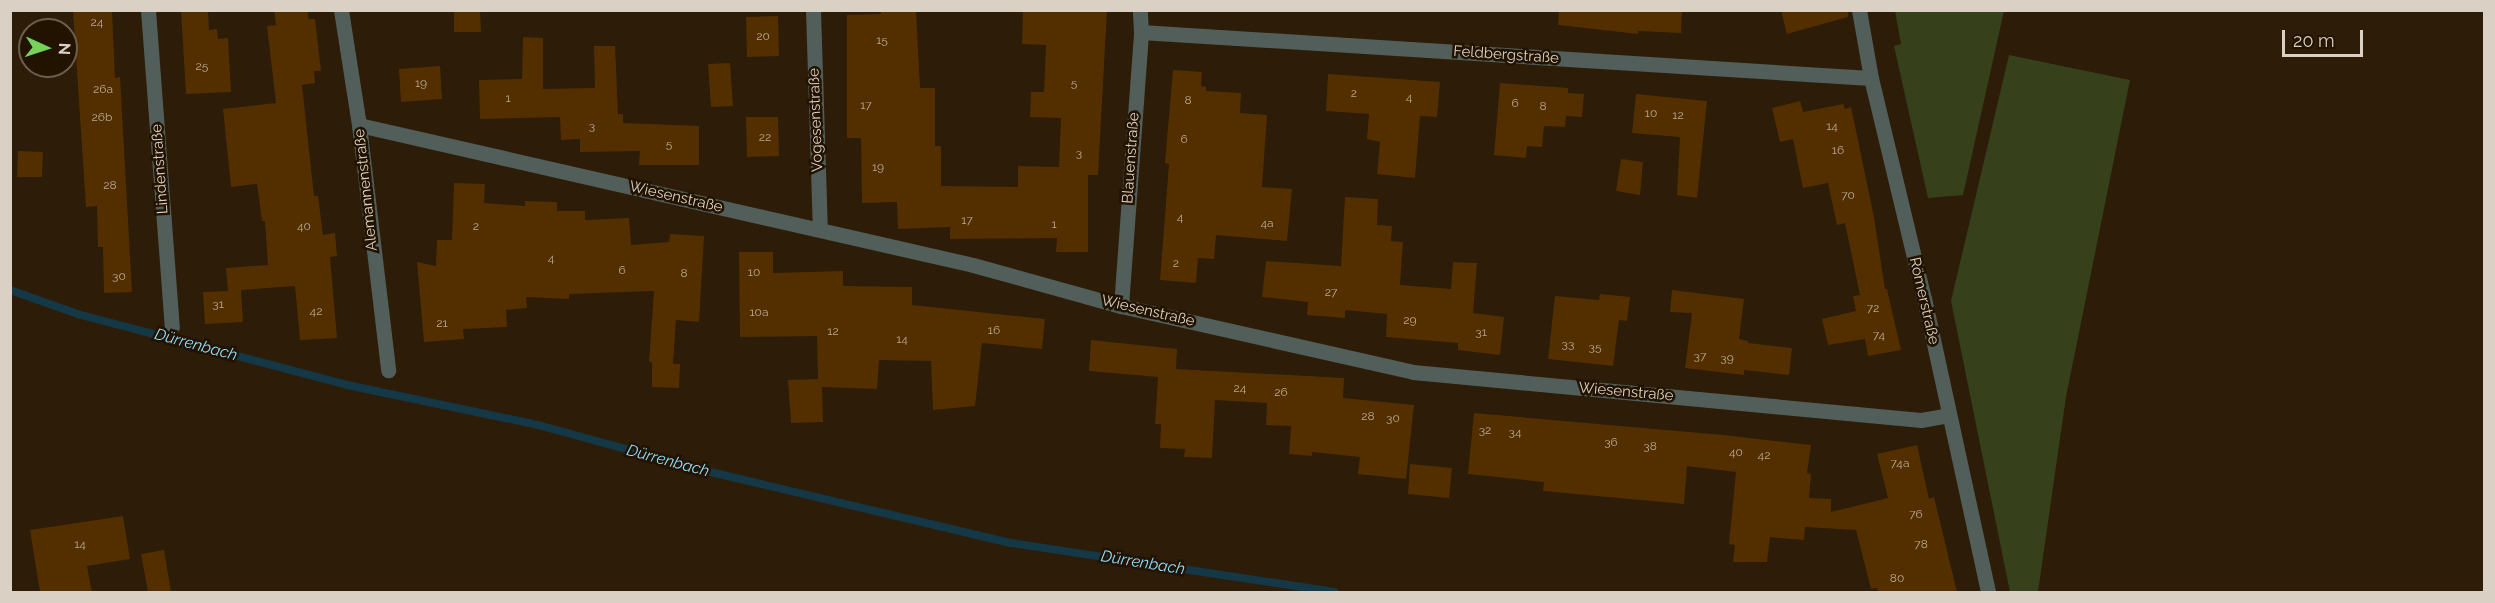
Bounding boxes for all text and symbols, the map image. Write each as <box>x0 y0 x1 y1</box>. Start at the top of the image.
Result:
house number: 24 <box>91 16 103 30</box>
north arrow <box>18 18 78 78</box>
scale bar <box>2285 18 2366 56</box>
house number: 20 <box>756 30 770 44</box>
text: 20 m <box>2293 30 2335 51</box>
house number: 15 <box>876 34 888 48</box>
text: N <box>55 42 74 55</box>
street label: Feldbergstraße <box>1453 42 1559 68</box>
house number: 25 <box>196 60 208 74</box>
street label: Vogesenstraße <box>805 68 827 172</box>
house number: 19 <box>415 77 427 91</box>
house number: 5 <box>1071 77 1077 91</box>
house number: 26a <box>93 83 113 97</box>
house number: 2 <box>1351 87 1357 101</box>
house number: 4 <box>1406 91 1412 105</box>
house number: 1 <box>505 92 511 106</box>
house number: 8 <box>1184 94 1192 108</box>
house number: 6 <box>1511 97 1519 111</box>
house number: 17 <box>860 99 872 113</box>
house number: 8 <box>1539 100 1547 114</box>
house number: 10 <box>1645 107 1657 121</box>
house number: 12 <box>1672 109 1684 123</box>
house number: 26b <box>92 111 112 125</box>
street label: Blauenstraße <box>1119 112 1143 204</box>
house number: 3 <box>589 120 595 134</box>
house number: 14 <box>1826 120 1838 134</box>
street label: Lindenstraße <box>148 123 172 215</box>
street label: Alemannenstraße <box>351 128 381 252</box>
house number: 22 <box>759 131 771 145</box>
house number: 6 <box>1180 133 1188 147</box>
house number: 5 <box>666 138 672 152</box>
house number: 16 <box>1832 144 1844 158</box>
house number: 3 <box>1076 147 1082 161</box>
house number: 19 <box>872 161 884 175</box>
street label: Wiesenstraße <box>628 178 724 216</box>
house number: 28 <box>103 179 117 193</box>
house number: 70 <box>1841 189 1855 203</box>
house number: 4 <box>1177 211 1183 225</box>
house number: 17 <box>961 214 973 228</box>
house number: 4a <box>1260 217 1274 231</box>
house number: 1 <box>1051 218 1057 232</box>
house number: 40 <box>297 220 311 234</box>
house number: 2 <box>473 220 479 234</box>
house number: 4 <box>548 252 554 266</box>
street label: Römerstraße <box>1905 256 1943 346</box>
house number: 2 <box>1173 257 1179 271</box>
house number: 6 <box>618 264 626 278</box>
house number: 10 <box>748 266 760 280</box>
house number: 8 <box>680 267 688 281</box>
house number: 30 <box>112 270 126 284</box>
house number: 27 <box>1325 286 1337 300</box>
street label: Wiesenstraße <box>1100 292 1196 330</box>
house number: 31 <box>212 298 224 312</box>
house number: 72 <box>1867 302 1879 316</box>
house number: 42 <box>310 305 322 319</box>
house number: 10a <box>749 306 769 320</box>
house number: 29 <box>1403 314 1417 328</box>
house number: 21 <box>436 317 448 331</box>
house number: 16 <box>988 324 1000 338</box>
water label: Dürrenbach <box>153 325 239 365</box>
house number: 12 <box>827 325 839 339</box>
house number: 31 <box>1475 326 1487 340</box>
house number: 74 <box>1873 329 1885 343</box>
house number: 14 <box>896 333 908 347</box>
house number: 33 <box>1562 338 1574 352</box>
house number: 35 <box>1589 341 1601 355</box>
house number: 37 <box>1694 350 1706 364</box>
house number: 39 <box>1720 352 1734 366</box>
street label: Wiesenstraße <box>1578 379 1674 405</box>
house number: 24 <box>1234 382 1246 396</box>
house number: 26 <box>1274 386 1288 400</box>
house number: 28 <box>1361 410 1375 424</box>
house number: 30 <box>1386 412 1400 426</box>
house number: 32 <box>1479 424 1491 438</box>
house number: 34 <box>1509 426 1521 440</box>
house number: 36 <box>1604 436 1618 450</box>
house number: 38 <box>1643 440 1657 454</box>
water label: Dürrenbach <box>625 441 711 481</box>
house number: 40 <box>1729 446 1743 460</box>
house number: 42 <box>1758 449 1770 463</box>
house number: 74a <box>1891 457 1909 471</box>
house number: 76 <box>1909 508 1923 522</box>
house number: 14 <box>74 538 86 552</box>
house number: 78 <box>1914 538 1928 552</box>
water label: Dürrenbach <box>1100 547 1186 579</box>
house number: 80 <box>1890 572 1904 586</box>

